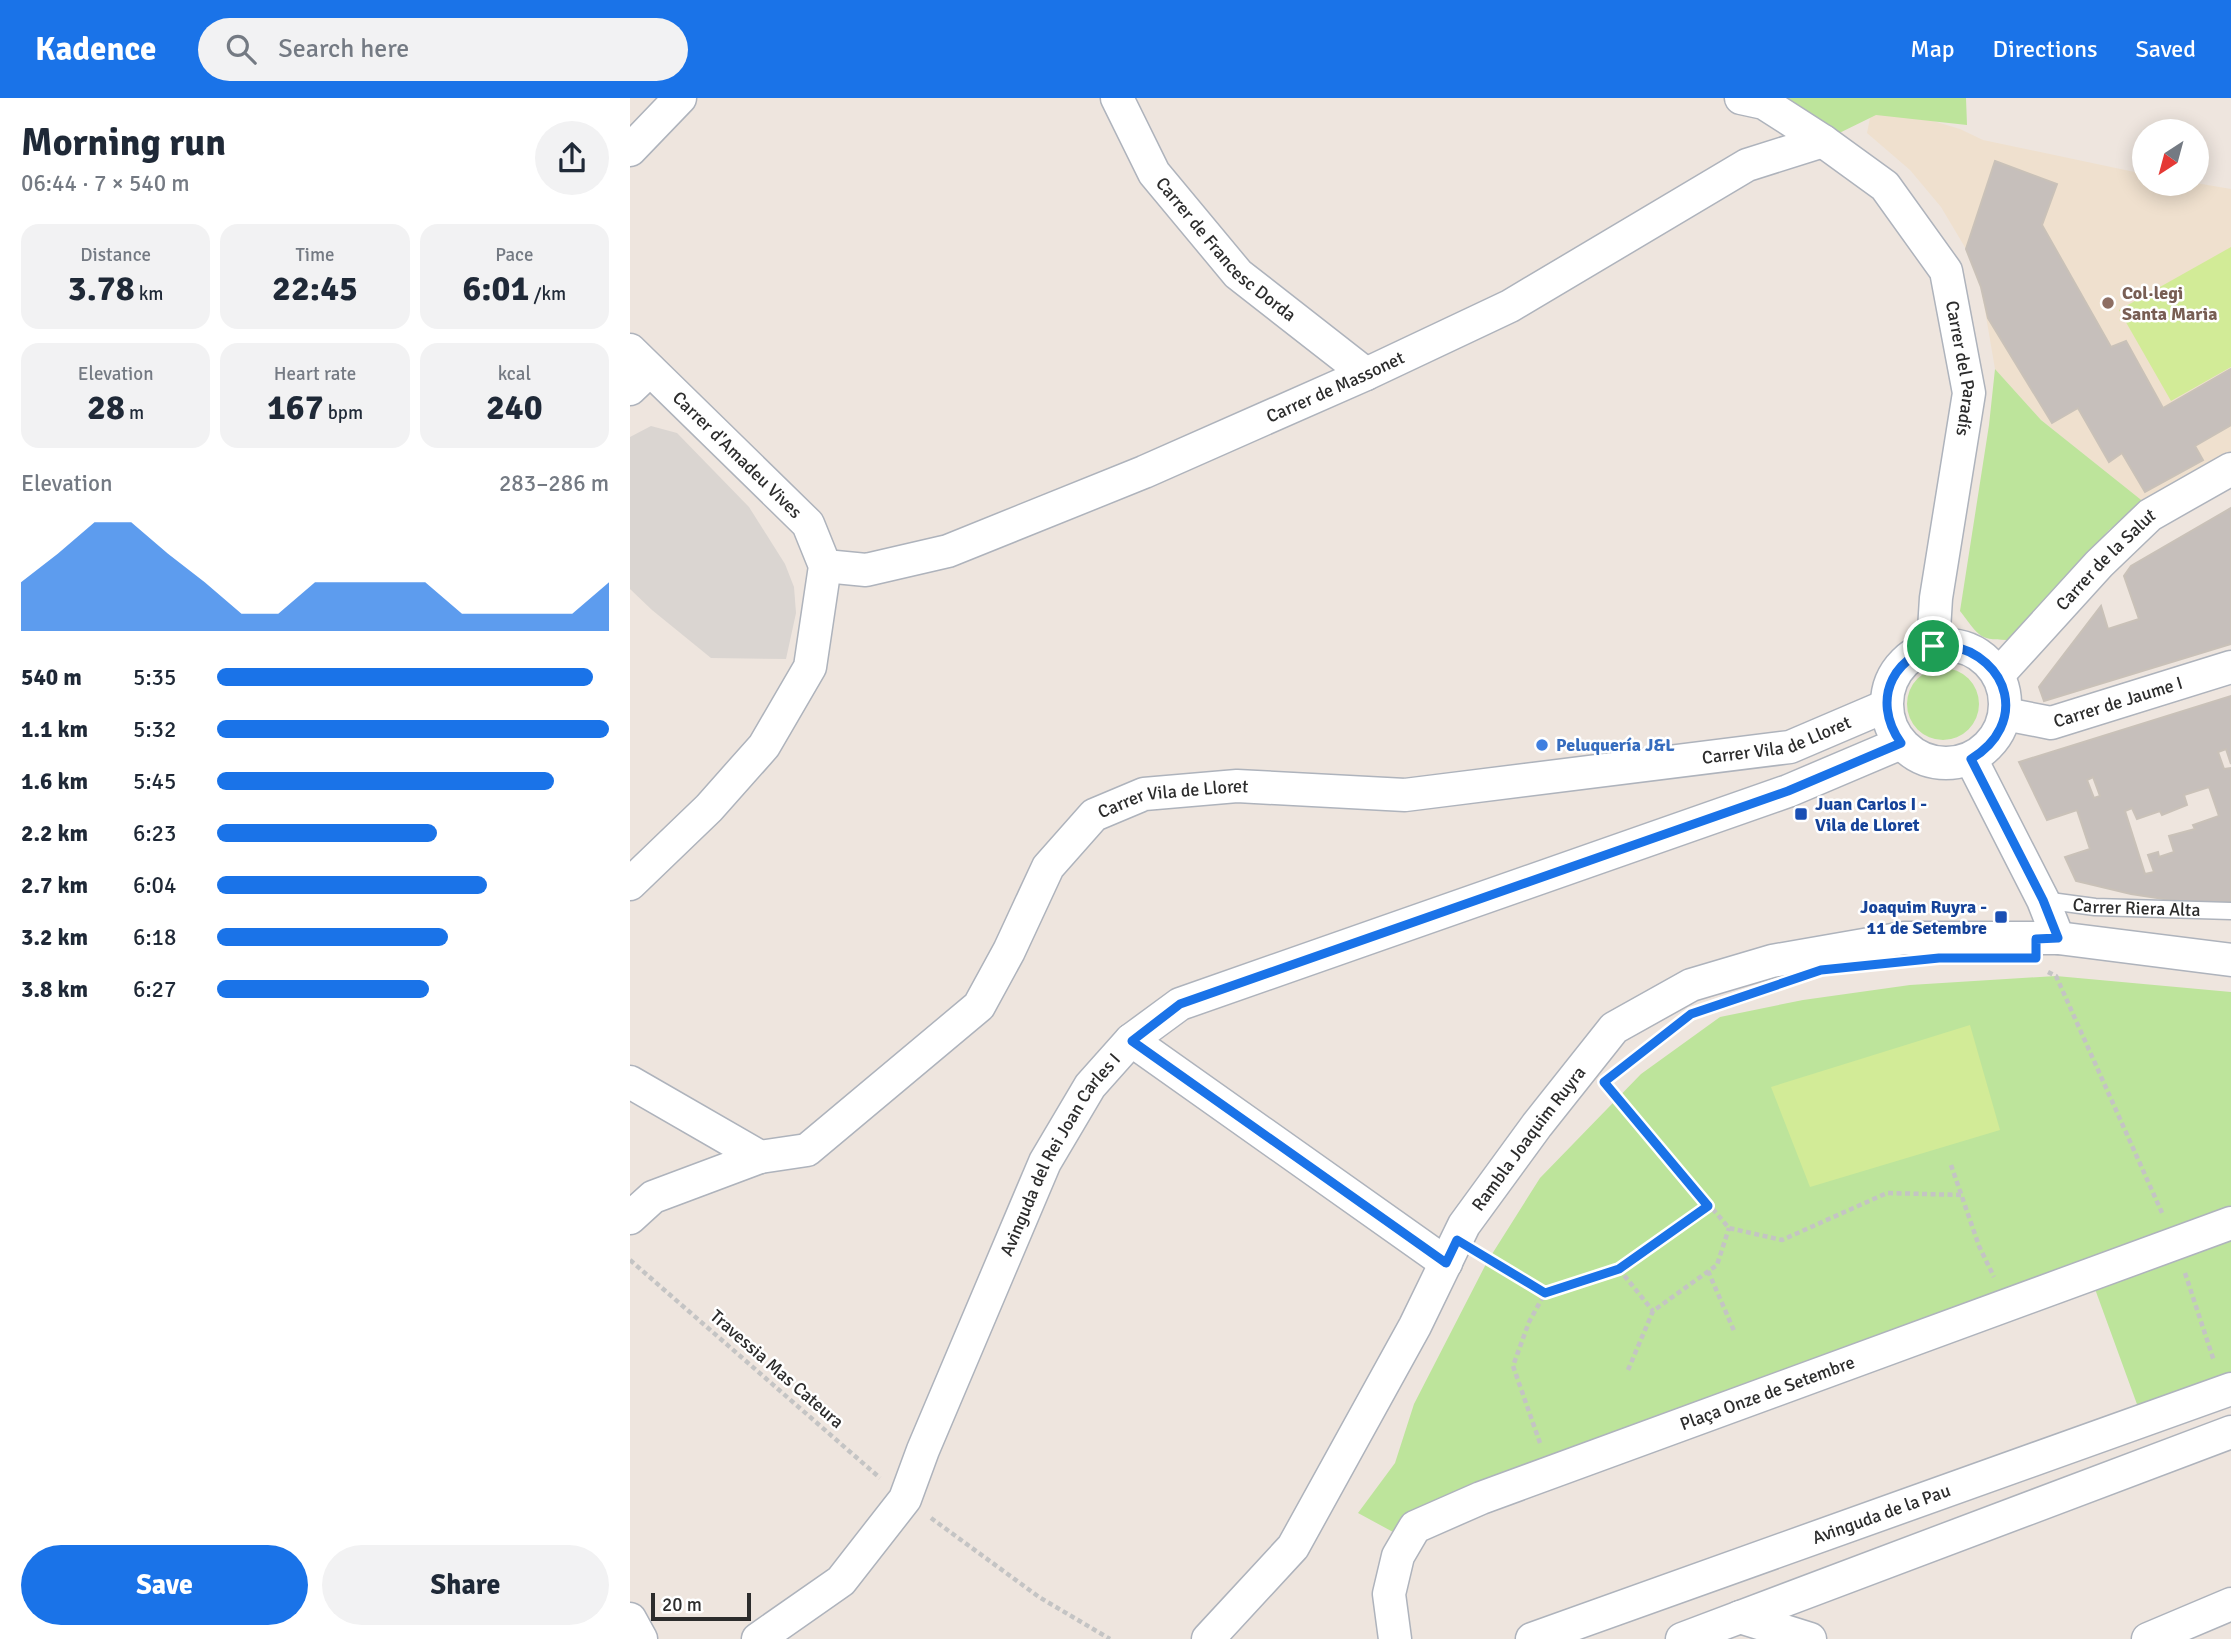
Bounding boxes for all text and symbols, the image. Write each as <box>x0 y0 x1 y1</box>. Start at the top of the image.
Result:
search box <box>198 18 688 81</box>
text: Kadence <box>35 29 156 70</box>
icon: search <box>222 30 260 68</box>
text: Search here <box>278 33 409 65</box>
text: Map <box>1910 34 1955 64</box>
text: Directions <box>1993 34 2098 64</box>
text: Saved <box>2136 34 2196 64</box>
text: Morning run <box>21 119 226 166</box>
north arrow <box>2132 119 2208 196</box>
map controls <box>2132 119 2209 196</box>
button: share <box>535 121 609 195</box>
text: 06:44 · 7 × 540 m <box>21 169 190 198</box>
street label: Carrer de Francesc Dorda <box>1151 173 1300 326</box>
text: Distance <box>80 243 151 267</box>
text: Time <box>295 243 335 267</box>
text: Pace <box>495 243 533 267</box>
text: 3.78 <box>68 267 135 310</box>
text: 22:45 <box>272 267 358 310</box>
text: 6:01 <box>462 267 529 310</box>
text: km <box>135 282 163 306</box>
text: /km <box>529 282 566 306</box>
place label: Col·legi Santa Maria <box>2122 282 2217 325</box>
marker: Col·legi Santa Maria <box>2100 295 2116 311</box>
street label: Carrer del Paradís <box>1941 299 1980 438</box>
street label: Carrer de Massonet <box>1263 346 1408 428</box>
text: Elevation <box>78 362 154 386</box>
text: Heart rate <box>274 362 356 386</box>
text: kcal <box>498 362 531 386</box>
text: 28 <box>87 386 125 429</box>
text: 167 <box>267 386 324 429</box>
text: 240 <box>486 386 543 429</box>
street label: Carrer d'Amadeu Vives <box>668 387 807 523</box>
text: m <box>125 401 144 425</box>
text: bpm <box>324 401 363 425</box>
text: Elevation <box>21 469 113 498</box>
text: 283–286 m <box>499 469 609 498</box>
street label: Carrer de la Salut <box>2051 503 2159 615</box>
pin <box>1903 616 1963 676</box>
icon: arrive <box>1914 627 1952 665</box>
text: 540 m <box>21 663 82 692</box>
text: 5:35 <box>133 663 176 692</box>
street label: Carrer de Jaume I <box>2051 672 2185 733</box>
street label: Carrer Vila de Lloret <box>1701 711 1854 769</box>
text: 1.1 km <box>21 715 88 744</box>
text: 5:32 <box>133 715 176 744</box>
place label: Peluquería J&L <box>1556 734 1675 756</box>
marker: Peluquería J&L <box>1534 737 1550 753</box>
text: 1.6 km <box>21 767 88 796</box>
text: 5:45 <box>133 767 176 796</box>
street label: Carrer Vila de Lloret <box>1094 775 1249 823</box>
place label: Juan Carlos I - Vila de Lloret <box>1815 793 1927 836</box>
marker: Juan Carlos I - Vila de Lloret <box>1793 806 1809 822</box>
text: 2.2 km <box>21 819 88 848</box>
text: 6:23 <box>133 819 176 848</box>
text: 2.7 km <box>21 871 88 900</box>
text: 6:04 <box>133 871 176 900</box>
street label: Carrer Riera Alta <box>2071 893 2201 921</box>
place label: Joaquim Ruyra - 11 de Setembre <box>1860 896 1987 939</box>
marker: Joaquim Ruyra - 11 de Setembre <box>1993 909 2009 925</box>
text: 3.2 km <box>21 923 88 952</box>
text: 6:18 <box>133 923 176 952</box>
text: 3.8 km <box>21 975 88 1004</box>
text: 6:27 <box>133 975 176 1004</box>
street label: Avinguda del Rei Joan Carles I <box>995 1049 1125 1259</box>
street label: Rambla Joaquim Ruyra <box>1467 1062 1590 1215</box>
street label: Travessia Mas Cateura <box>706 1305 848 1433</box>
street label: Plaça Onze de Setembre <box>1677 1351 1858 1435</box>
street label: Avinguda de la Pau <box>1809 1479 1953 1549</box>
button: Save <box>21 1545 308 1625</box>
button: Share <box>322 1545 609 1625</box>
scale bar <box>651 1590 751 1622</box>
text: 20 m <box>662 1593 702 1617</box>

